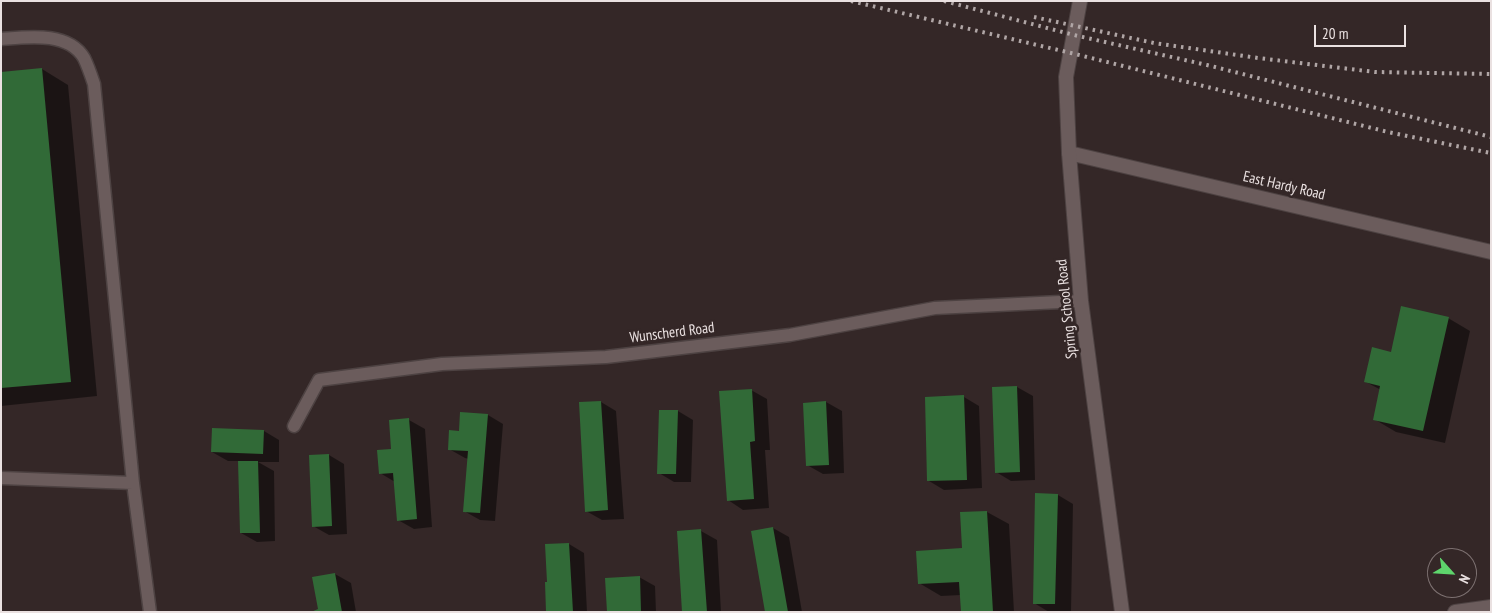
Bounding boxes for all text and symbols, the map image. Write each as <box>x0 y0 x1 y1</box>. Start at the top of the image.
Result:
scale bar <box>1317 15 1410 47</box>
text: 20 m <box>1322 24 1348 43</box>
street label: East Hardy Road <box>1241 168 1327 204</box>
street label: Spring School Road <box>1053 258 1081 360</box>
street label: Wunscherd Road <box>629 319 715 347</box>
north arrow <box>1427 548 1477 598</box>
text: N <box>1455 572 1474 586</box>

